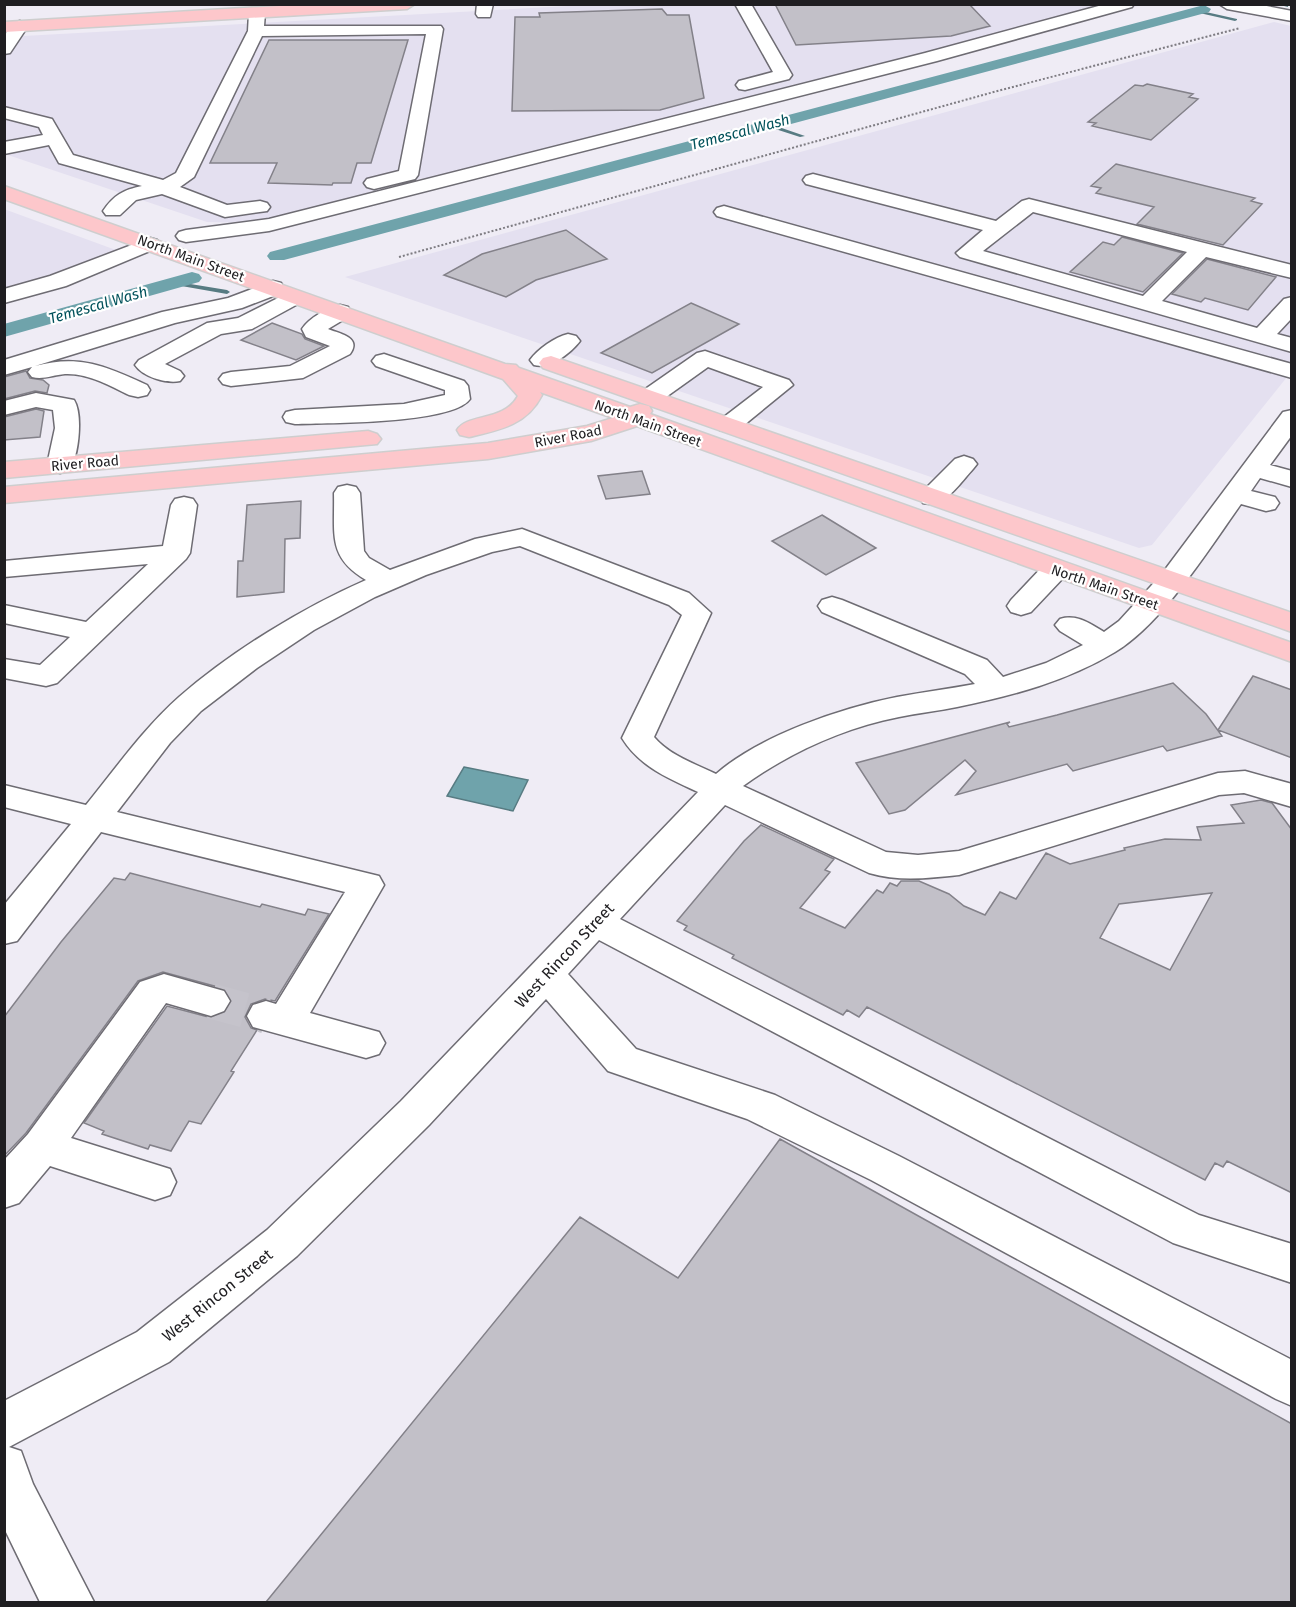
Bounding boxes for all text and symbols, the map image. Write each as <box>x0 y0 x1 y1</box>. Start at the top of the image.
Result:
water label: Temescal Wash <box>688 110 792 154</box>
street label: North Main Street <box>135 231 247 286</box>
water label: Temescal Wash <box>47 282 149 328</box>
street label: North Main Street <box>592 396 704 451</box>
street label: River Road <box>533 422 603 451</box>
street label: River Road <box>50 452 120 475</box>
street label: North Main Street <box>1049 561 1162 614</box>
street label: West Rincon Street <box>511 899 618 1012</box>
street label: West Rincon Street <box>158 1245 277 1346</box>

